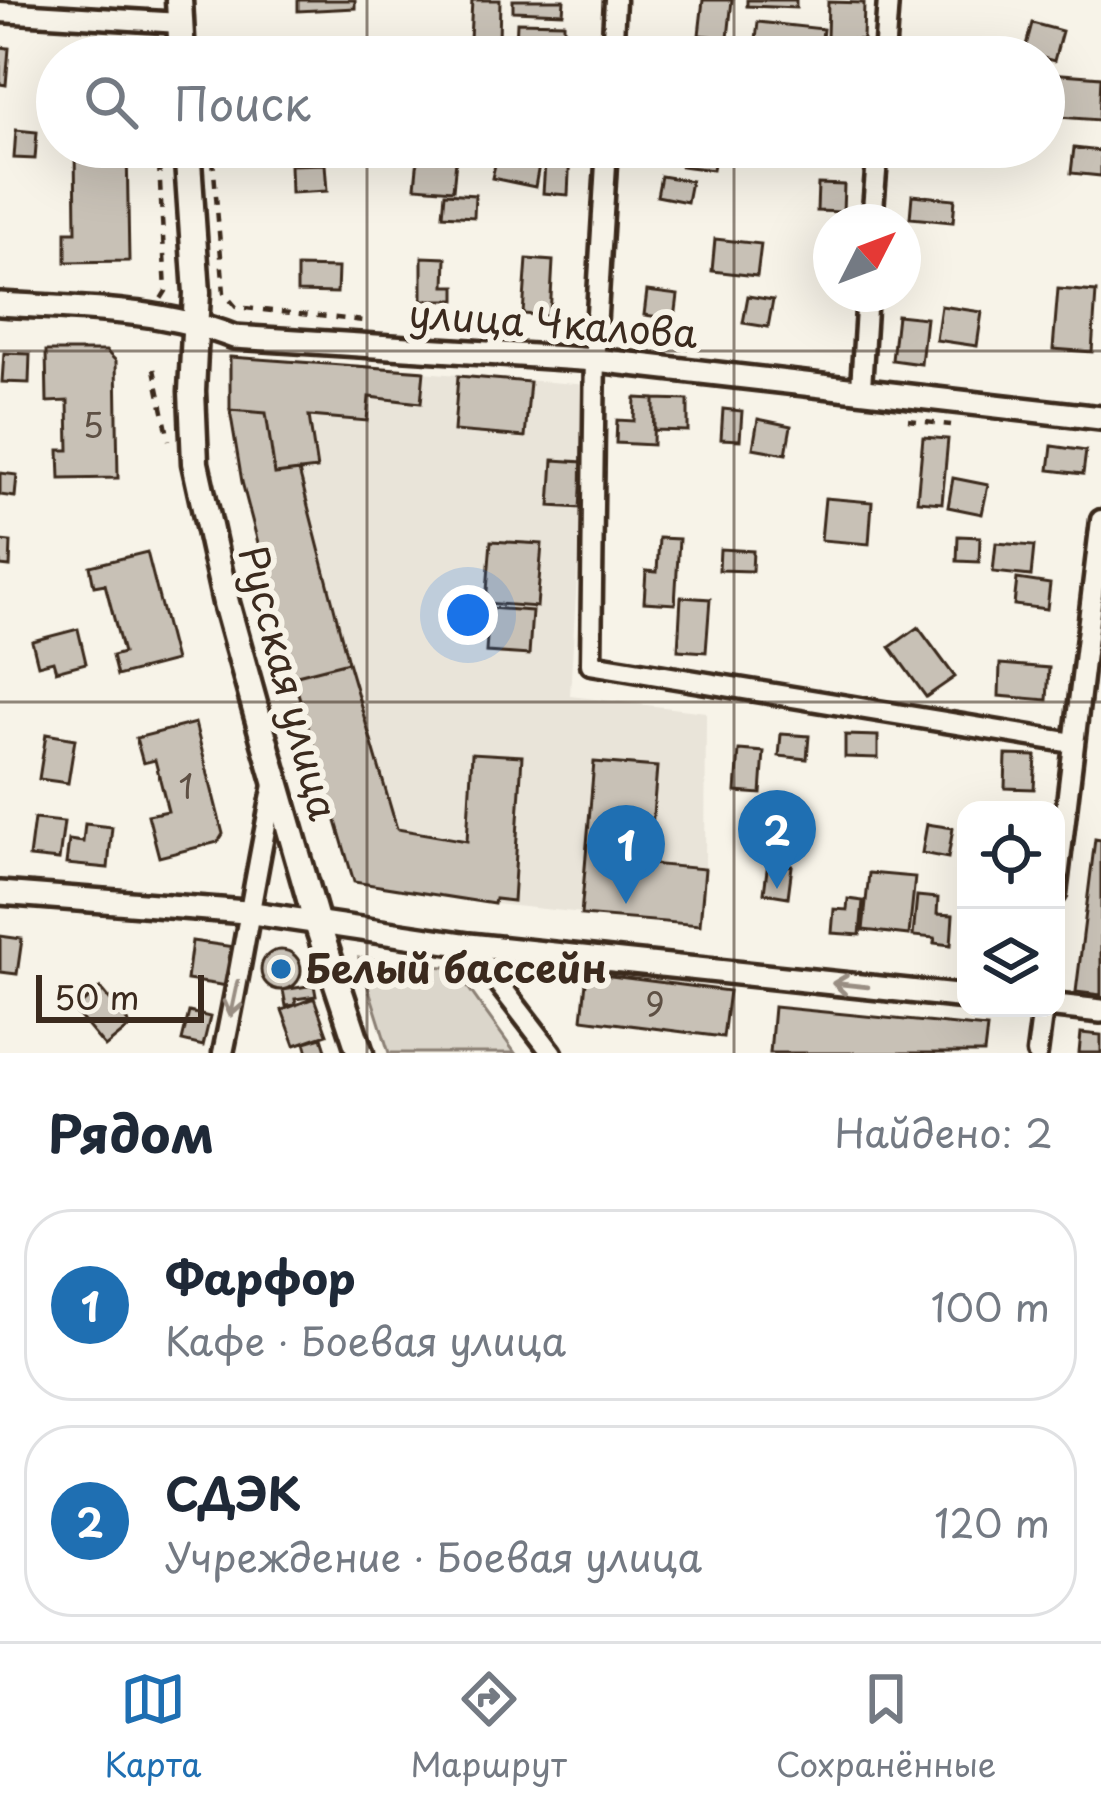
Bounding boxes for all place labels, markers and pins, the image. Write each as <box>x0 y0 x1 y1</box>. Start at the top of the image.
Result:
pin: 2 <box>738 790 816 889</box>
pin: 1 <box>587 805 665 904</box>
place label: Белый баcсейн <box>305 937 607 996</box>
marker: Белый баcсейн <box>268 956 294 982</box>

